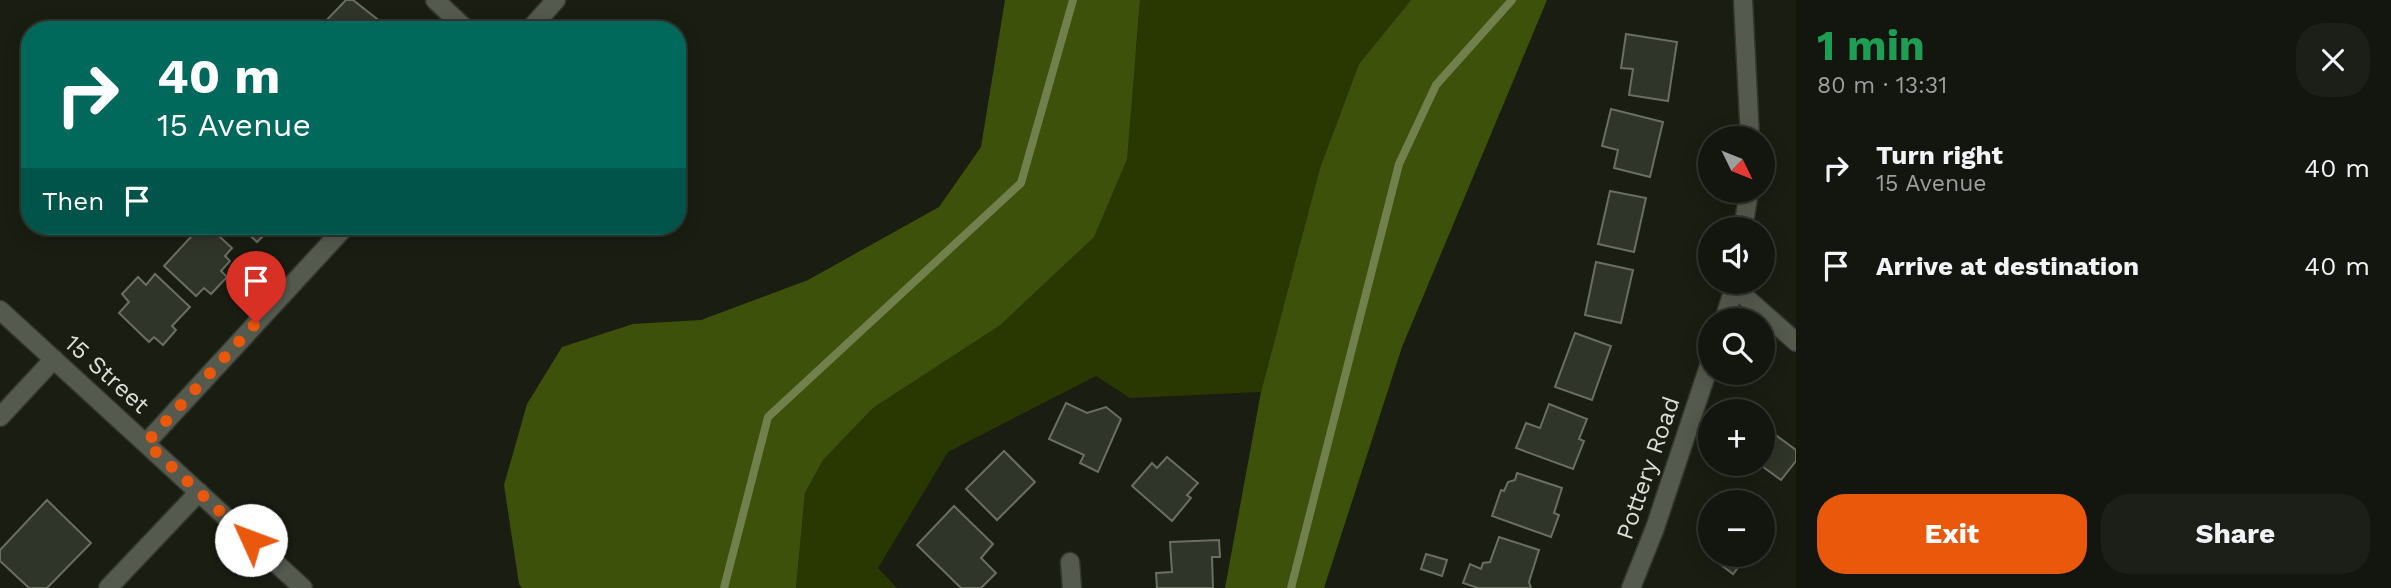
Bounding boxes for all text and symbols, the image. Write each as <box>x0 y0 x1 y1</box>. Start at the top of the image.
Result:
text: 1 min <box>1817 21 1925 70</box>
button: close <box>2296 23 2370 97</box>
text: 40 m <box>157 47 280 105</box>
icon: right <box>42 49 133 140</box>
text: 80 m · 13:31 <box>1817 72 1947 99</box>
text: 15 Avenue <box>157 106 311 144</box>
north arrow <box>1698 126 1774 203</box>
map controls <box>1698 126 1775 567</box>
text: Turn right <box>1876 140 2003 170</box>
icon: right <box>1817 149 1855 187</box>
text: 40 m <box>2304 153 2370 183</box>
text: 15 Avenue <box>1876 170 1987 197</box>
icon: arrive <box>118 182 156 220</box>
text: Then <box>42 186 104 216</box>
button: sound <box>1698 217 1775 294</box>
icon: arrive <box>1817 247 1855 285</box>
pin <box>226 251 286 323</box>
text: Arrive at destination <box>1876 251 2139 281</box>
text: 40 m <box>2304 251 2370 281</box>
icon: arrive <box>237 262 275 300</box>
button: search <box>1698 308 1775 385</box>
street label: 15 Street <box>59 329 155 419</box>
street label: Pottery Road <box>1610 393 1686 543</box>
button: + <box>1698 399 1775 476</box>
button: − <box>1698 490 1775 567</box>
button: Exit <box>1817 494 2087 574</box>
button: Share <box>2101 494 2370 574</box>
position arrow <box>214 503 288 577</box>

